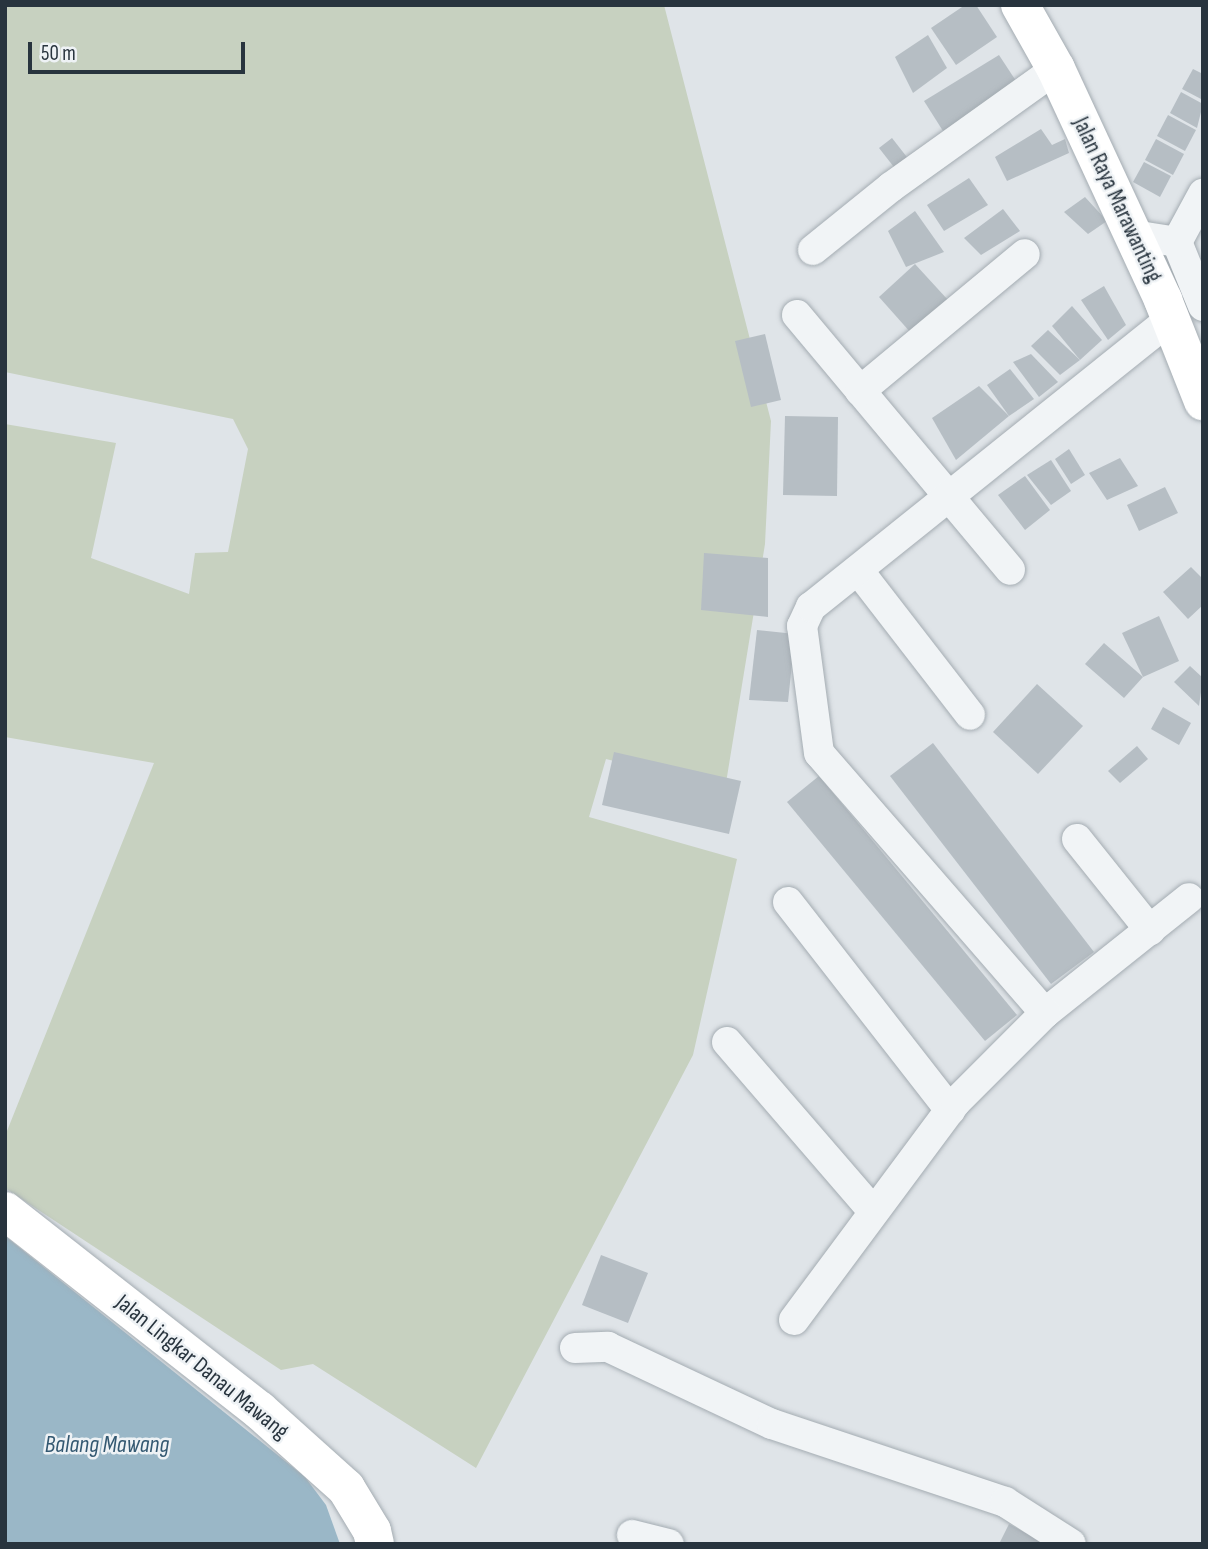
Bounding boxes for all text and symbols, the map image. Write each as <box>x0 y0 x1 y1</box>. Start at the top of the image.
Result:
scale bar <box>32 28 248 72</box>
text: 50 m <box>41 41 76 66</box>
street label: Jalan Raya Marawanting <box>1067 113 1167 287</box>
street label: Jalan Lingkar Danau Mawang <box>110 1289 294 1445</box>
water label: Balang Mawang <box>45 1431 169 1459</box>

